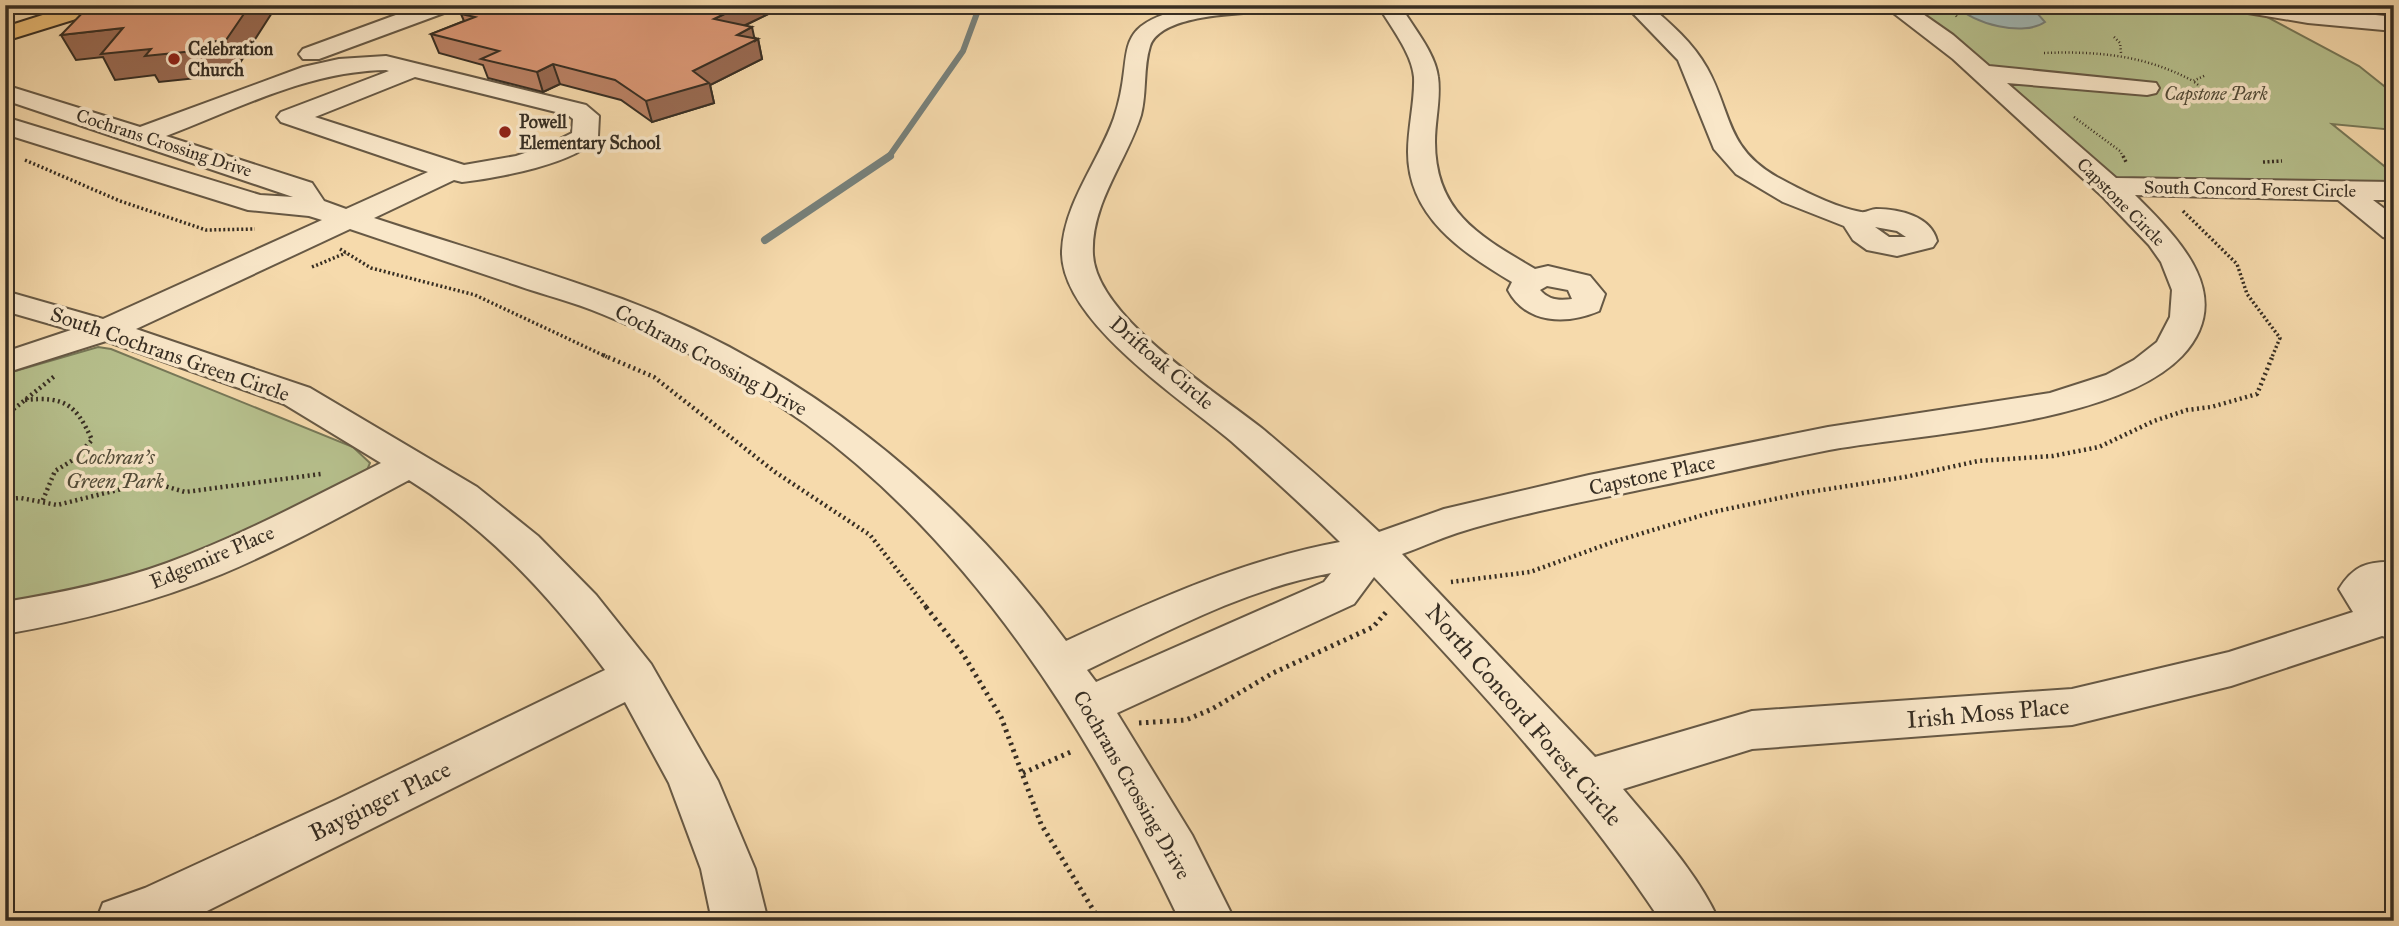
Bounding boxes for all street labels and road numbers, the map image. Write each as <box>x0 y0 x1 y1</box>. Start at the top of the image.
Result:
street label: Cochrans Crossing Drive <box>73 104 255 183</box>
street label: Capstone Circle <box>2072 153 2170 251</box>
street label: South Concord Forest Circle <box>2144 176 2356 202</box>
street label: Cochrans Crossing Drive <box>610 298 812 422</box>
street label: South Cochrans Green Circle <box>47 301 293 407</box>
street label: Driftoak Circle <box>1105 311 1220 416</box>
street label: Capstone Place <box>1587 449 1718 501</box>
street label: Edgemire Place <box>146 519 278 595</box>
street label: North Concord Forest Circle <box>1419 598 1629 832</box>
street label: Cochrans Crossing Drive <box>1067 686 1197 884</box>
street label: Irish Moss Place <box>1905 691 2071 735</box>
street label: Bayginger Place <box>304 754 456 848</box>

